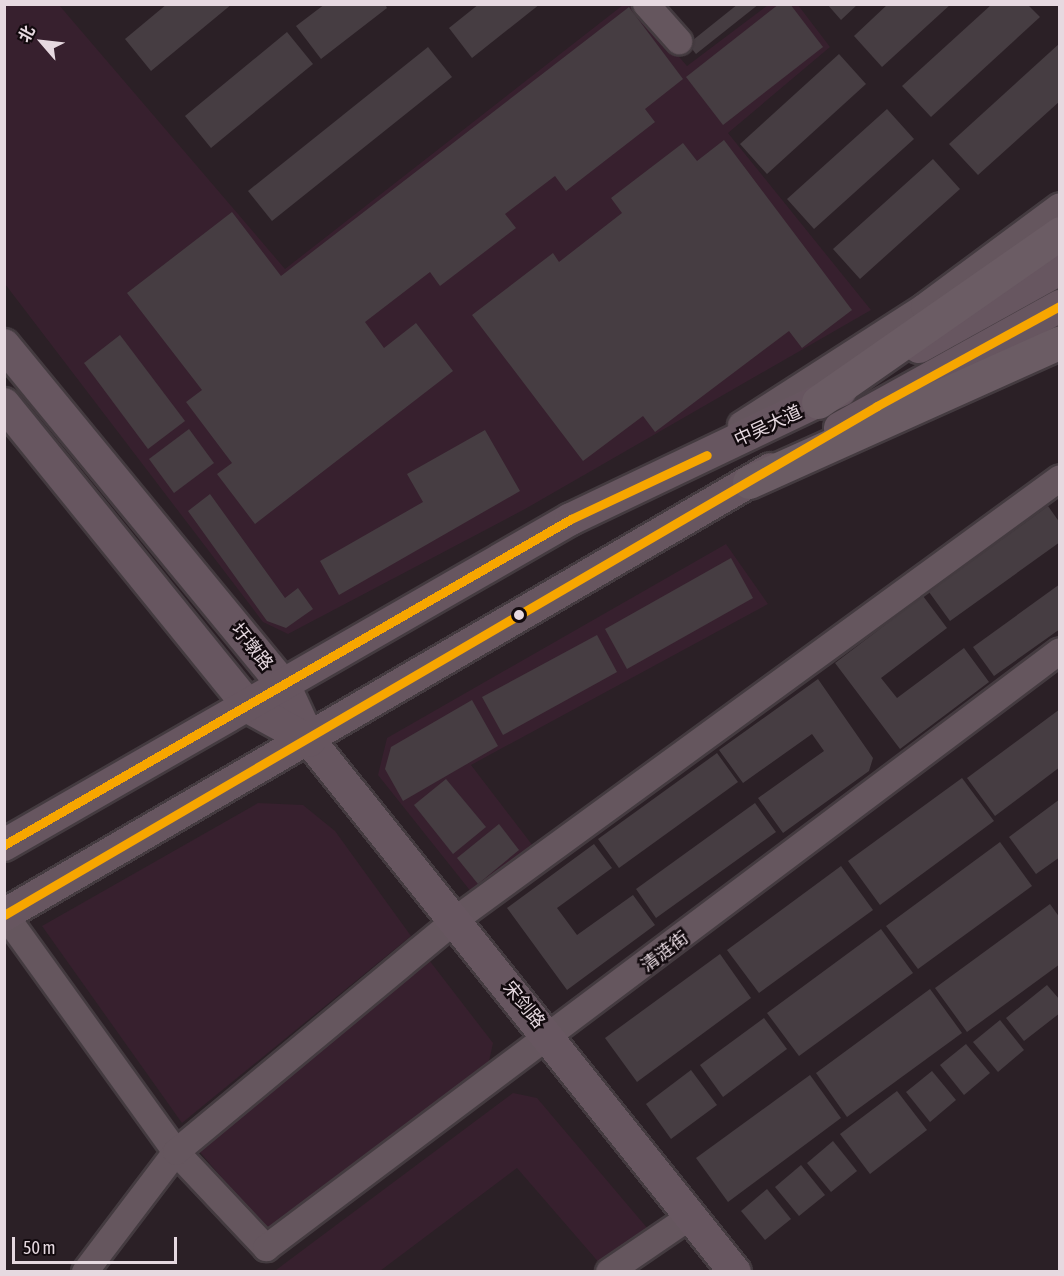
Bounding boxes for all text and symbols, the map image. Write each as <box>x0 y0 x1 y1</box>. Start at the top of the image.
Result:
north arrow <box>12 12 72 72</box>
text: 北 <box>14 22 38 45</box>
street label: 中吴大道 <box>731 401 805 451</box>
unlabelled marker <box>513 609 525 621</box>
street label: 圩墩路 <box>227 619 277 675</box>
street label: 清涟街 <box>637 927 693 977</box>
street label: 宋剑路 <box>499 977 549 1033</box>
scale bar <box>15 1225 180 1263</box>
text: 50 m <box>23 1237 55 1258</box>

